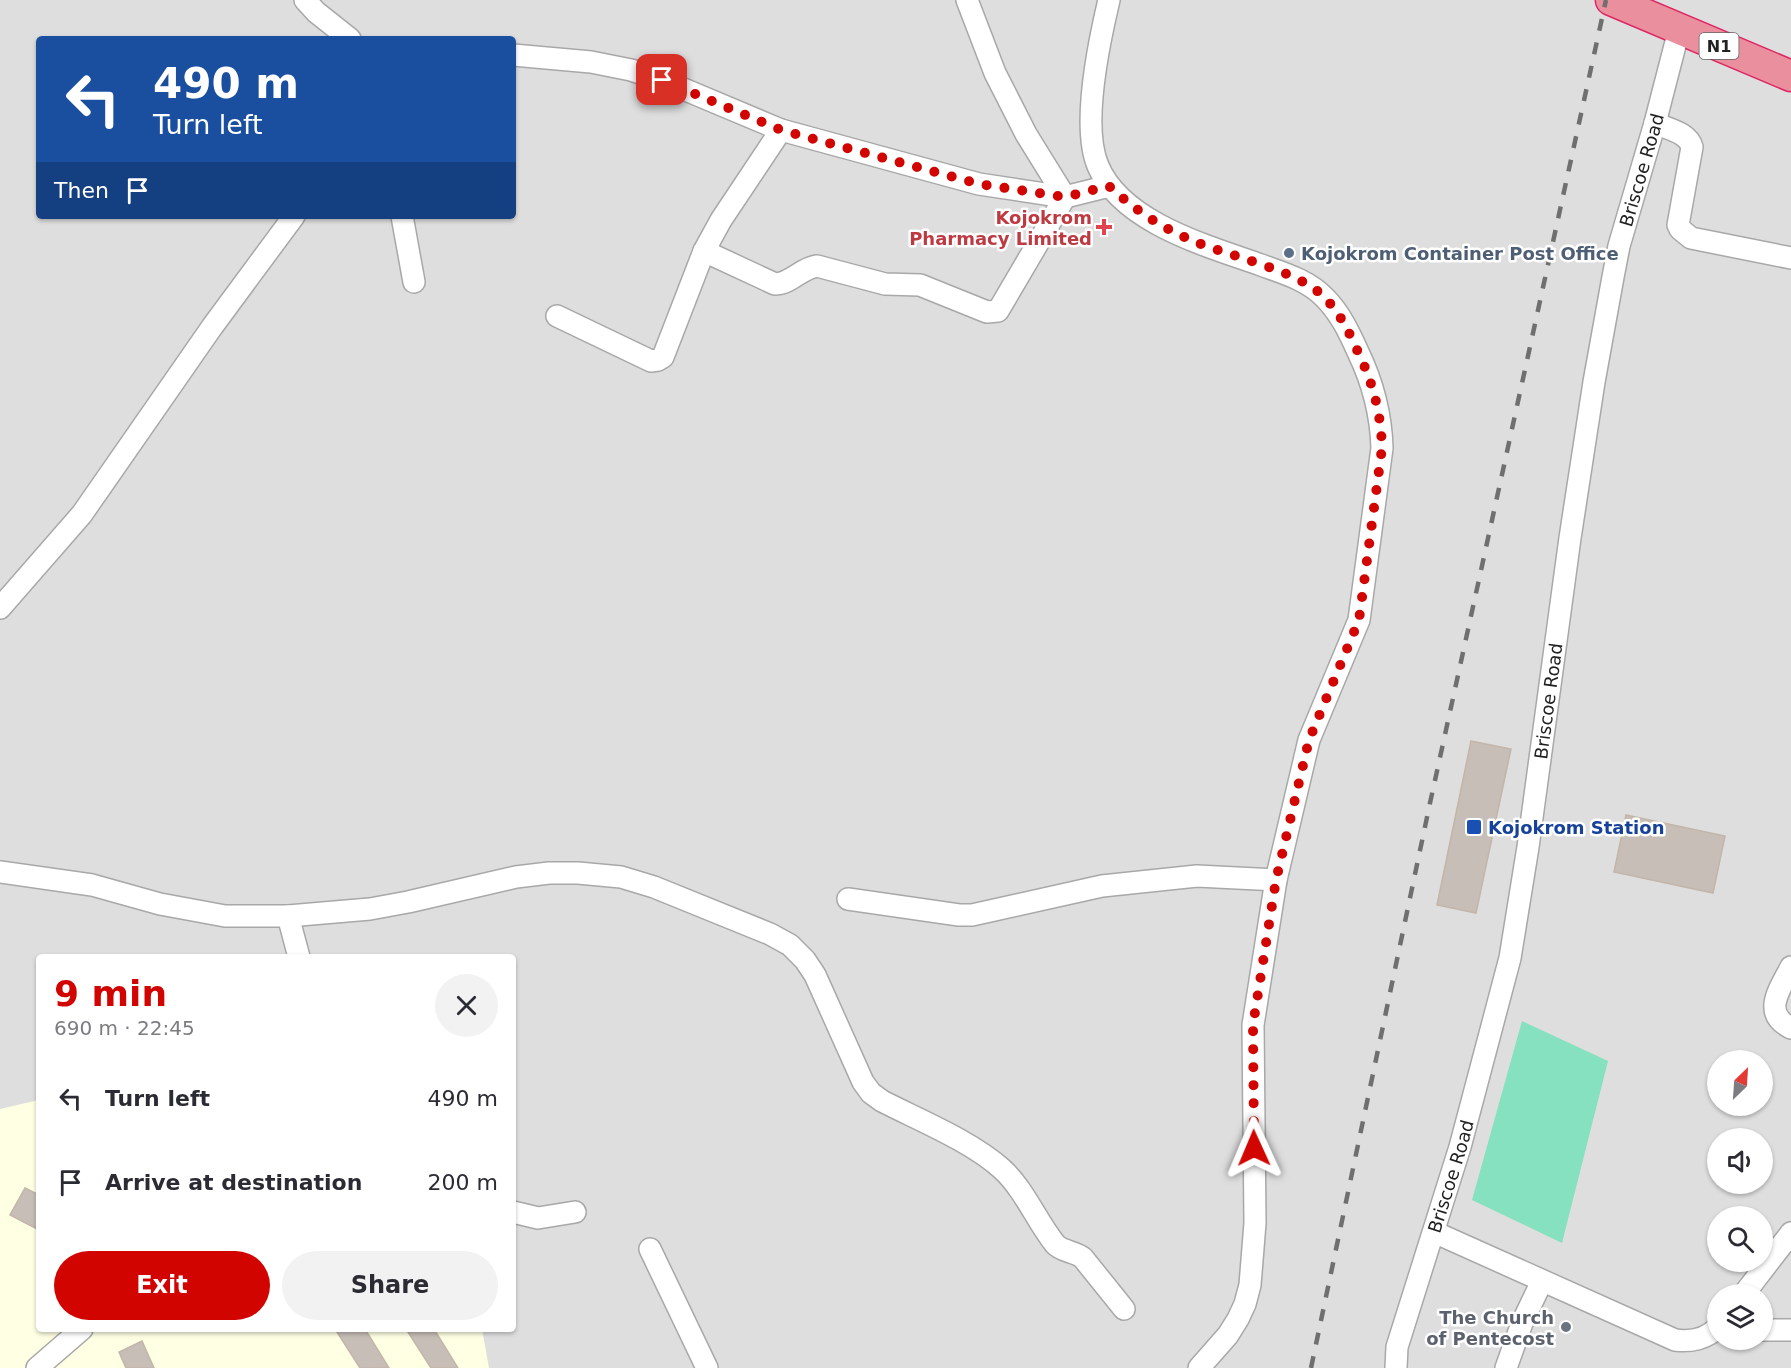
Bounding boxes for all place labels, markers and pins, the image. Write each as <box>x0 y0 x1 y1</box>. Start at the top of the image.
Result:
pin <box>636 54 687 105</box>
place label: Kojokrom Pharmacy Limited <box>909 207 1092 249</box>
marker: Kojokrom Pharmacy Limited <box>1097 220 1111 234</box>
place label: Kojokrom Container Post Office <box>1301 243 1619 264</box>
marker: Kojokrom Container Post Office <box>1282 246 1296 260</box>
place label: Kojokrom Station <box>1488 817 1664 838</box>
marker: Kojokrom Station <box>1465 818 1483 836</box>
place label: The Church of Pentecost <box>1426 1307 1554 1349</box>
marker: The Church of Pentecost <box>1559 1320 1573 1334</box>

